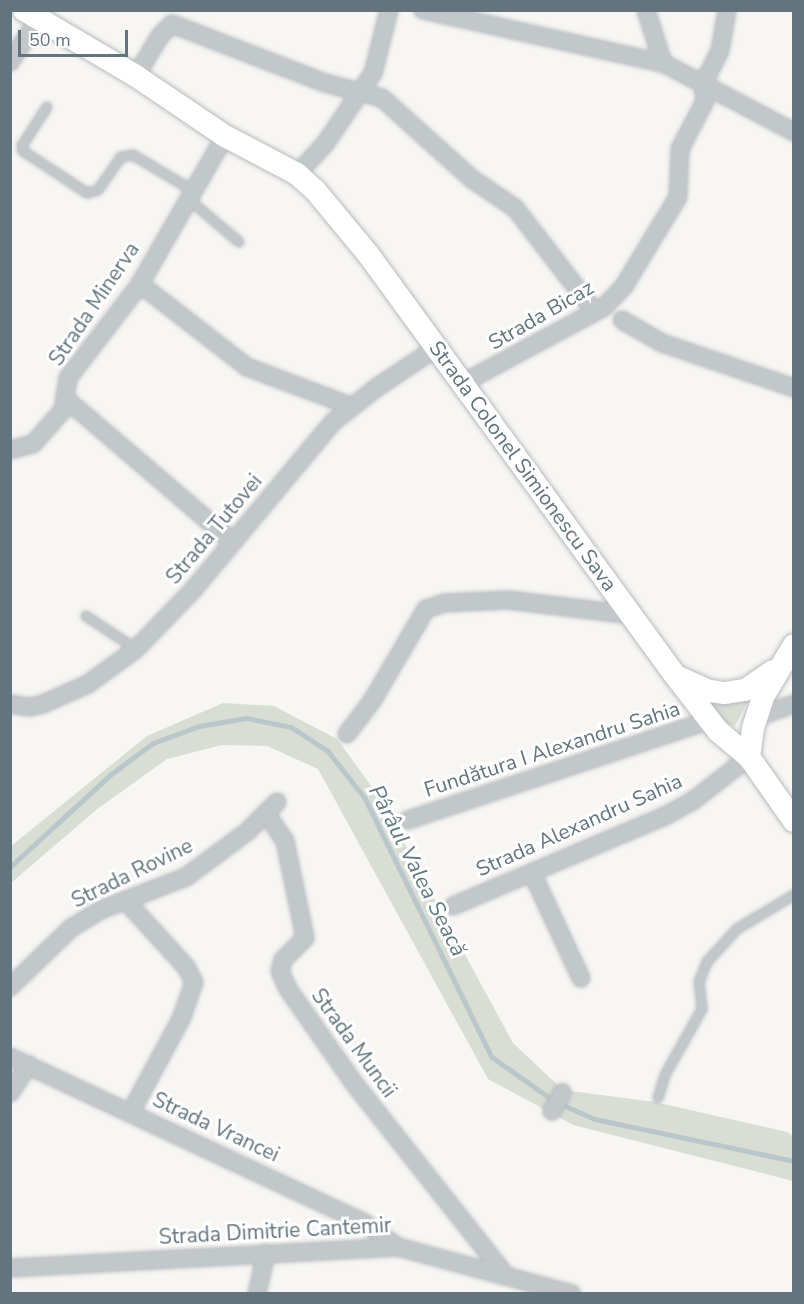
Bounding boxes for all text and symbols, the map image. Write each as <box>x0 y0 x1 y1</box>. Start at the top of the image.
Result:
scale bar <box>21 18 130 56</box>
text: 50 m <box>29 28 71 52</box>
street label: Strada Minerva <box>43 238 145 370</box>
street label: Strada Bicaz <box>484 275 598 355</box>
street label: Strada Colonel Simionescu Sava <box>424 336 622 596</box>
street label: Strada Tutovei <box>161 469 267 589</box>
street label: Fundătura I Alexandru Sahia <box>421 696 683 802</box>
street label: Strada Alexandru Sahia <box>472 768 686 882</box>
water label: Pârâul Valea Seacă <box>362 781 472 961</box>
street label: Strada Rovine <box>67 833 197 913</box>
street label: Strada Muncii <box>306 984 402 1102</box>
street label: Strada Vrancei <box>149 1087 283 1167</box>
street label: Strada Dimitrie Cantemir <box>158 1212 392 1250</box>

